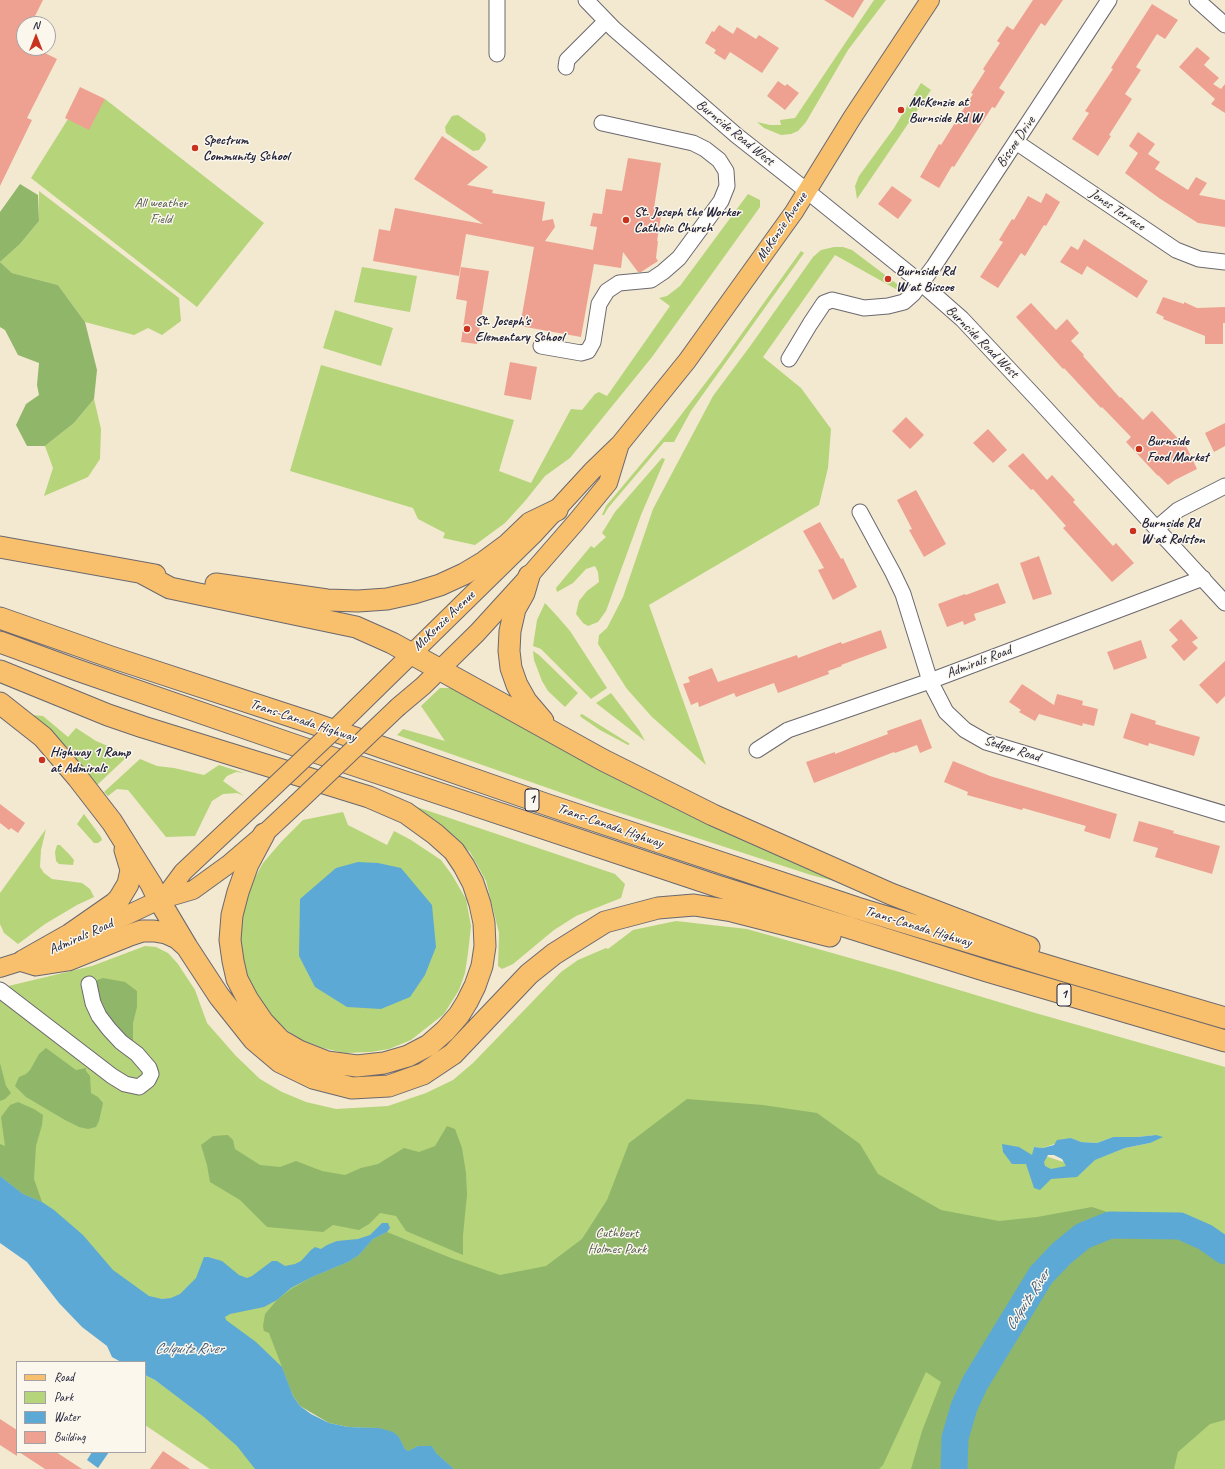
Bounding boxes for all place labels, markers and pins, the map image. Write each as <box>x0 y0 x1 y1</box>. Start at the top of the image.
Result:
place label: McKenzie at Burnside Rd W <box>909 94 981 126</box>
marker: McKenzie at Burnside Rd W <box>896 105 906 115</box>
place label: Spectrum Community School <box>203 132 289 164</box>
marker: Spectrum Community School <box>190 143 200 153</box>
place label: St. Joseph the Worker Catholic Church <box>634 204 740 236</box>
marker: St. Joseph the Worker Catholic Church <box>621 215 631 225</box>
place label: Burnside Rd W at Biscoe <box>896 263 954 296</box>
marker: Burnside Rd W at Biscoe <box>883 274 893 284</box>
place label: St. Joseph's Elementary School <box>475 313 564 346</box>
marker: St. Joseph's Elementary School <box>462 324 472 334</box>
place label: Burnside Food Market <box>1147 433 1208 466</box>
marker: Burnside Food Market <box>1134 444 1144 454</box>
place label: Burnside Rd W at Rolston <box>1141 515 1205 548</box>
marker: Burnside Rd W at Rolston <box>1128 526 1138 536</box>
place label: Highway 1 Ramp at Admirals <box>50 744 130 776</box>
marker: Highway 1 Ramp at Admirals <box>37 755 47 765</box>

